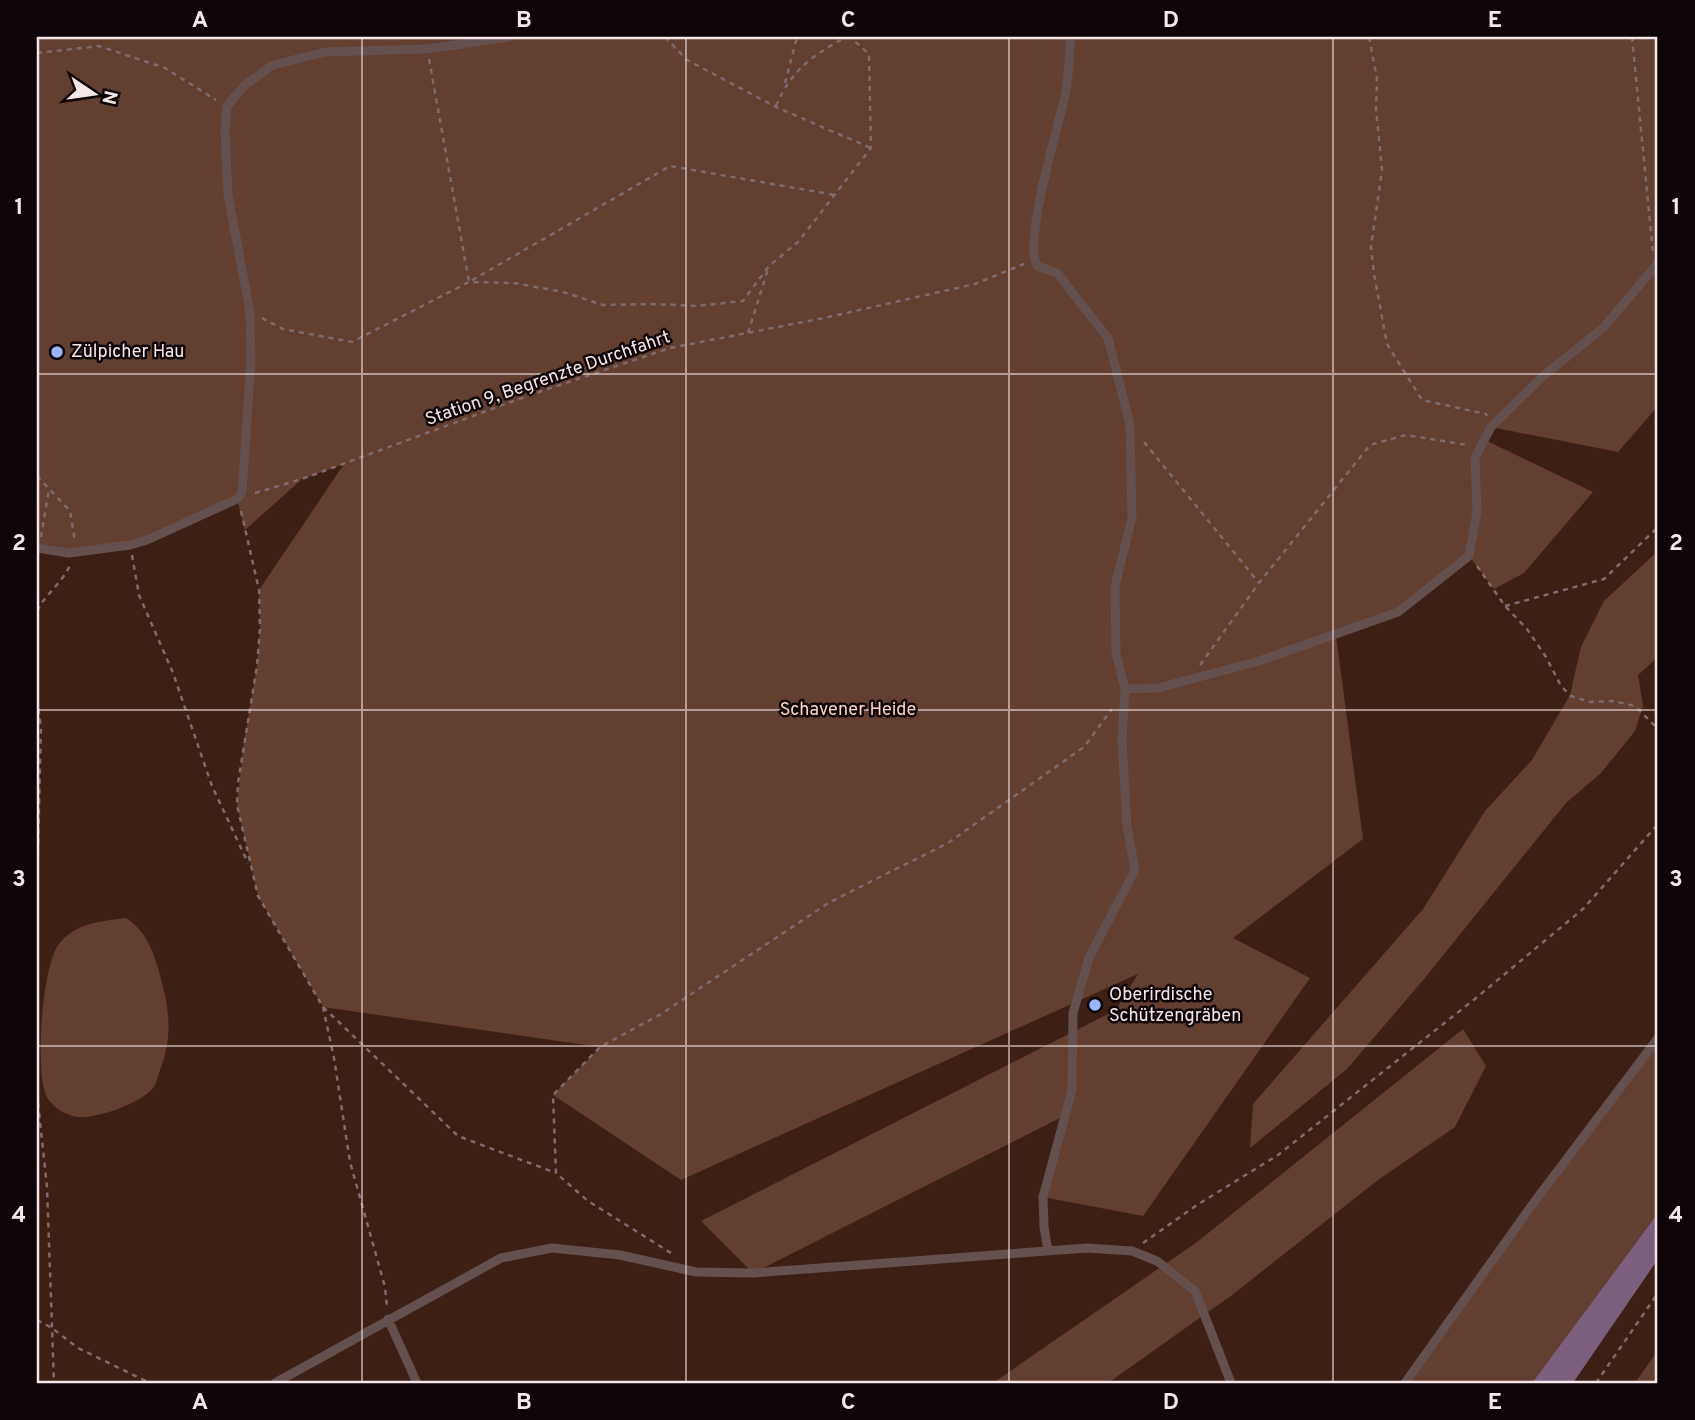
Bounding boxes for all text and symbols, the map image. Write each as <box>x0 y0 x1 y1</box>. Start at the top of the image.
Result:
text: A <box>192 7 208 36</box>
text: B <box>516 7 532 36</box>
text: C <box>841 7 855 36</box>
text: D <box>1163 7 1179 36</box>
text: E <box>1488 7 1502 36</box>
north arrow <box>60 60 130 130</box>
text: N <box>95 88 122 107</box>
text: 1 <box>14 194 24 223</box>
text: 1 <box>1671 194 1681 223</box>
street label: Station 9, Begrenzte Durchfahrt <box>423 326 673 432</box>
place label: Zülpicher Hau <box>71 341 184 364</box>
marker: Zülpicher Hau <box>49 344 65 360</box>
text: 2 <box>12 530 26 559</box>
text: 2 <box>1669 530 1683 559</box>
park label: Schavener Heide <box>780 699 916 722</box>
text: 3 <box>12 866 26 895</box>
text: 3 <box>1669 866 1683 895</box>
place label: Oberirdische Schützengräben <box>1109 984 1241 1028</box>
marker: Oberirdische Schützengräben <box>1087 997 1103 1013</box>
text: 4 <box>12 1202 26 1231</box>
text: 4 <box>1669 1202 1683 1231</box>
text: A <box>192 1389 208 1418</box>
text: B <box>516 1389 532 1418</box>
text: C <box>841 1389 855 1418</box>
text: D <box>1163 1389 1179 1418</box>
text: E <box>1488 1389 1502 1418</box>

